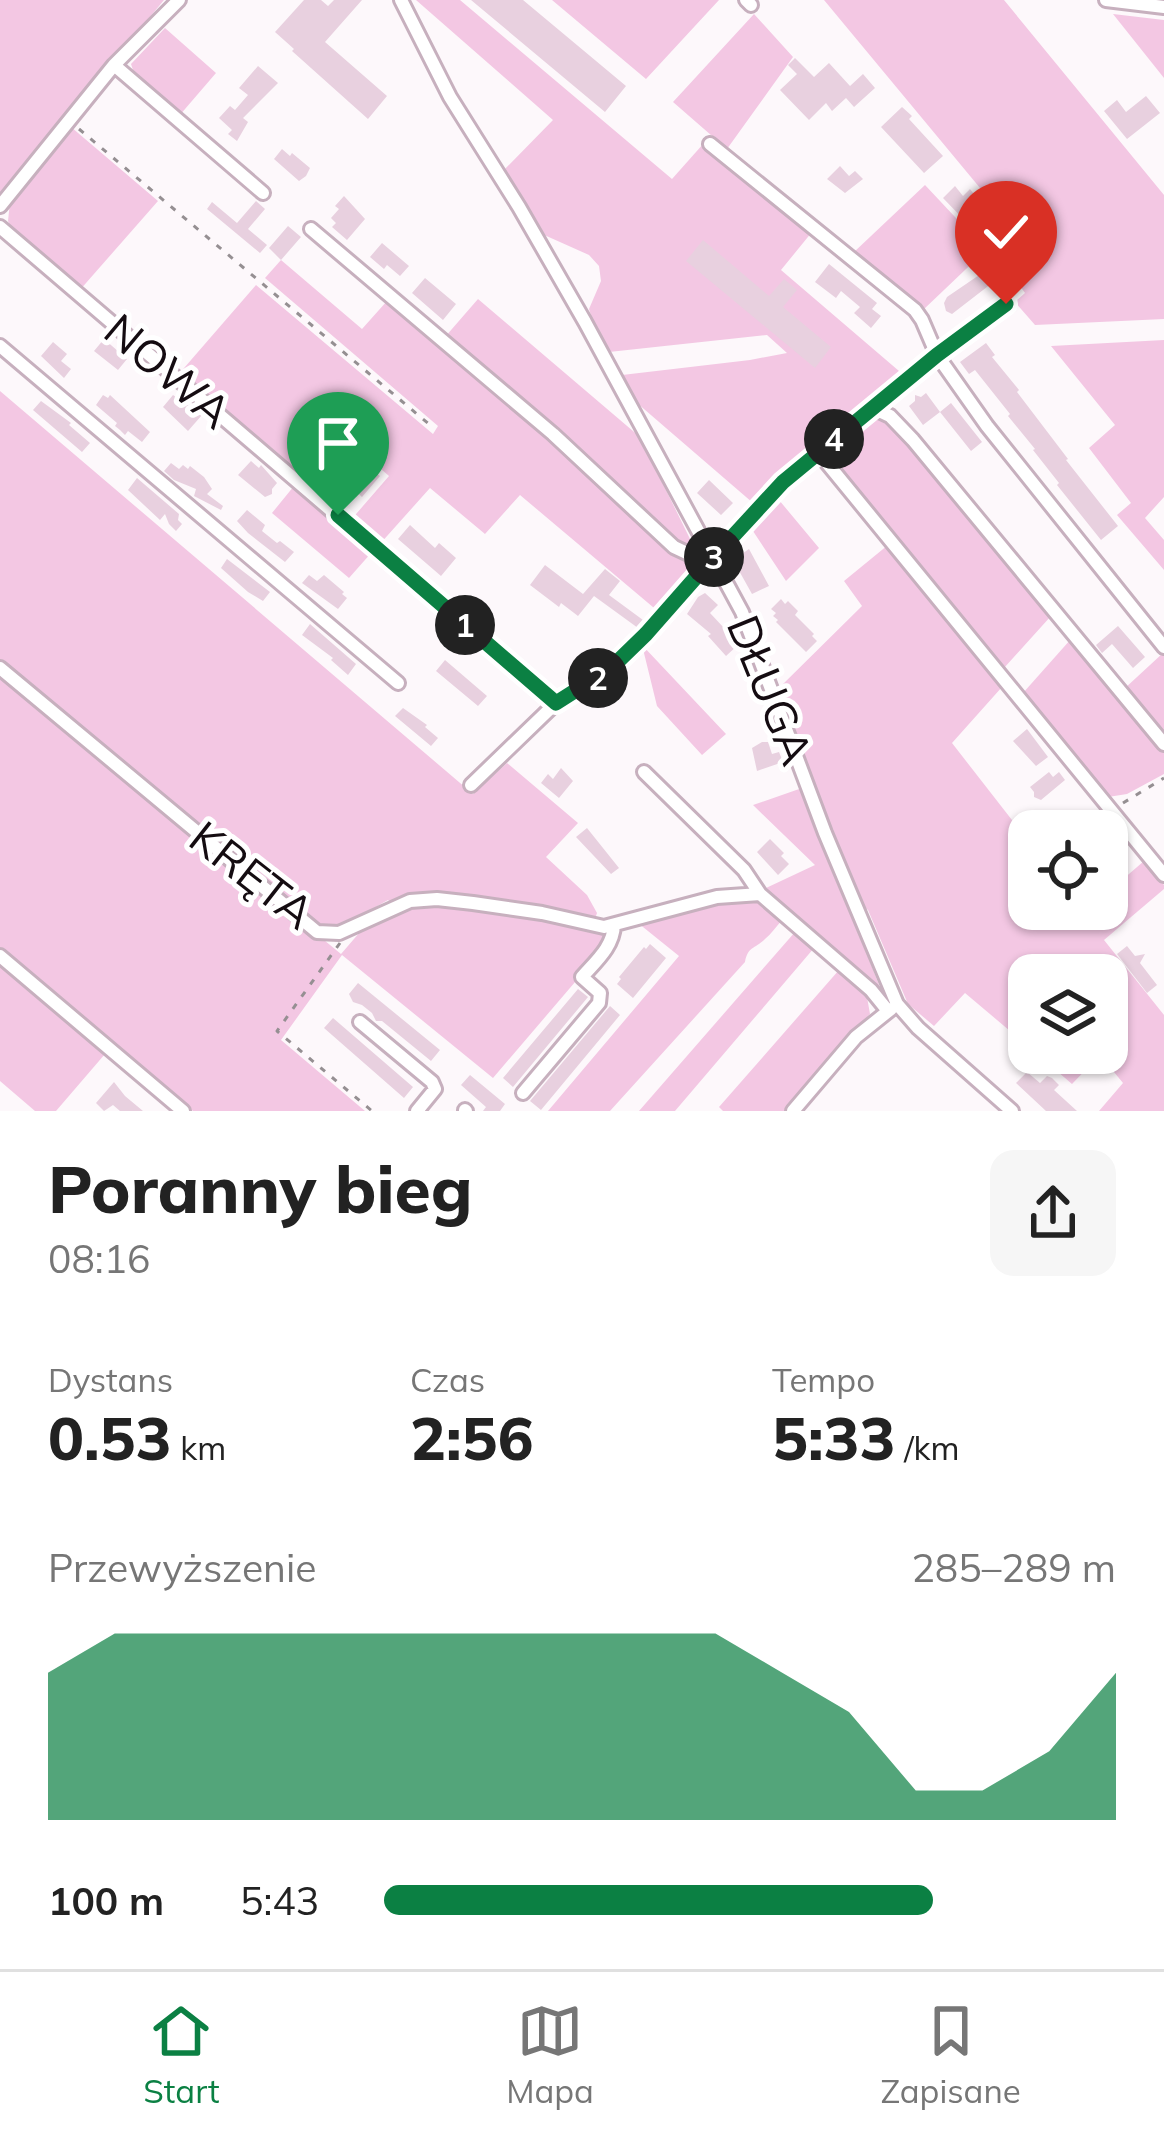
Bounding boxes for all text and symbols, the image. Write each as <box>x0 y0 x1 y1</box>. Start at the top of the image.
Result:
pin <box>955 181 1057 304</box>
icon: check <box>973 199 1039 265</box>
street label: NOWA <box>94 301 243 439</box>
pin <box>287 392 389 515</box>
pin: 4 <box>804 409 864 469</box>
icon: arrive <box>305 410 371 476</box>
text: 4 <box>824 418 844 459</box>
pin: 3 <box>684 527 744 587</box>
text: 3 <box>704 536 724 577</box>
pin: 1 <box>435 595 495 655</box>
text: 1 <box>455 604 475 645</box>
street label: DŁUGA <box>716 607 826 772</box>
pin: 2 <box>568 648 628 708</box>
text: 2 <box>588 657 608 698</box>
street label: KRĘTA <box>179 808 326 940</box>
map controls <box>1008 810 1128 1074</box>
button: locate <box>1008 810 1128 930</box>
button: layers <box>1008 954 1128 1074</box>
text: Poranny bieg <box>48 1147 473 1230</box>
button: share <box>990 1150 1116 1276</box>
text: 08:16 <box>48 1234 151 1283</box>
text: Dystans <box>48 1359 173 1400</box>
text: Czas <box>410 1359 485 1400</box>
text: Tempo <box>772 1359 875 1400</box>
text: 0.53 <box>48 1400 172 1475</box>
text: 2:56 <box>410 1400 534 1475</box>
text: 5:33 <box>772 1400 896 1475</box>
text: km <box>172 1427 226 1468</box>
text: /km <box>896 1427 960 1468</box>
text: Przewyższenie <box>48 1543 316 1592</box>
text: 285–289 m <box>911 1543 1116 1592</box>
text: 100 m <box>48 1876 164 1925</box>
text: 5:43 <box>240 1876 319 1925</box>
tab: Start <box>143 1998 220 2111</box>
tab: Mapa <box>506 1998 594 2111</box>
tab: Zapisane <box>880 1998 1021 2111</box>

